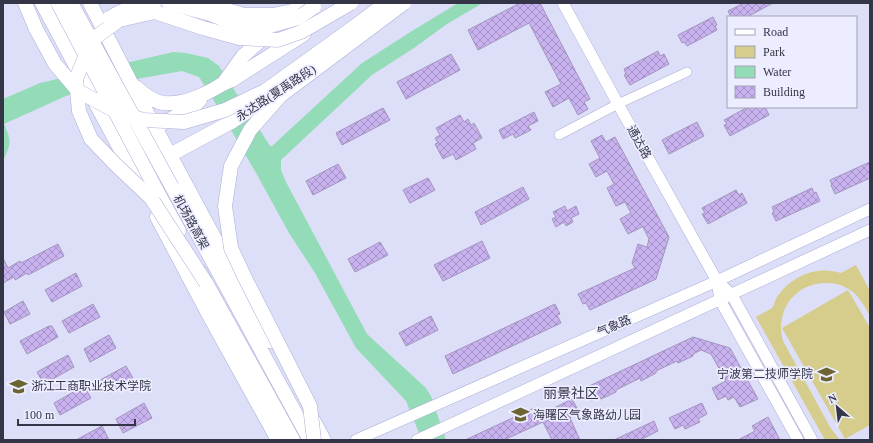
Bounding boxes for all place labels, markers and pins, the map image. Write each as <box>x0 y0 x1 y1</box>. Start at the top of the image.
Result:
school or university icon: 宁波第二技师学院 <box>816 364 836 384</box>
place label: 宁波第二技师学院 <box>717 367 813 381</box>
school or university icon: 浙江工商职业技术学院 <box>8 376 28 396</box>
place label: 浙江工商职业技术学院 <box>31 379 151 393</box>
school or university icon: 海曙区气象路幼儿园 <box>510 405 530 425</box>
place label: 海曙区气象路幼儿园 <box>533 408 641 422</box>

